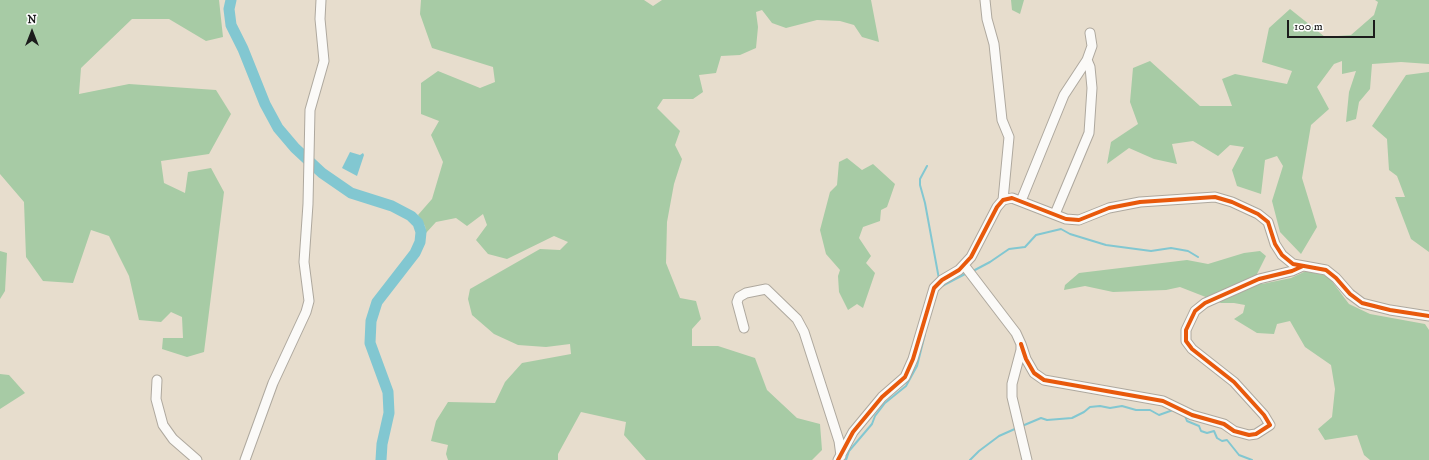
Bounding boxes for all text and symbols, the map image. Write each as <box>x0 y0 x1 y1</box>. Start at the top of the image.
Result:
north arrow <box>12 12 52 52</box>
scale bar <box>1289 12 1377 38</box>
text: N <box>27 13 37 27</box>
text: 100 m <box>1294 19 1323 34</box>

